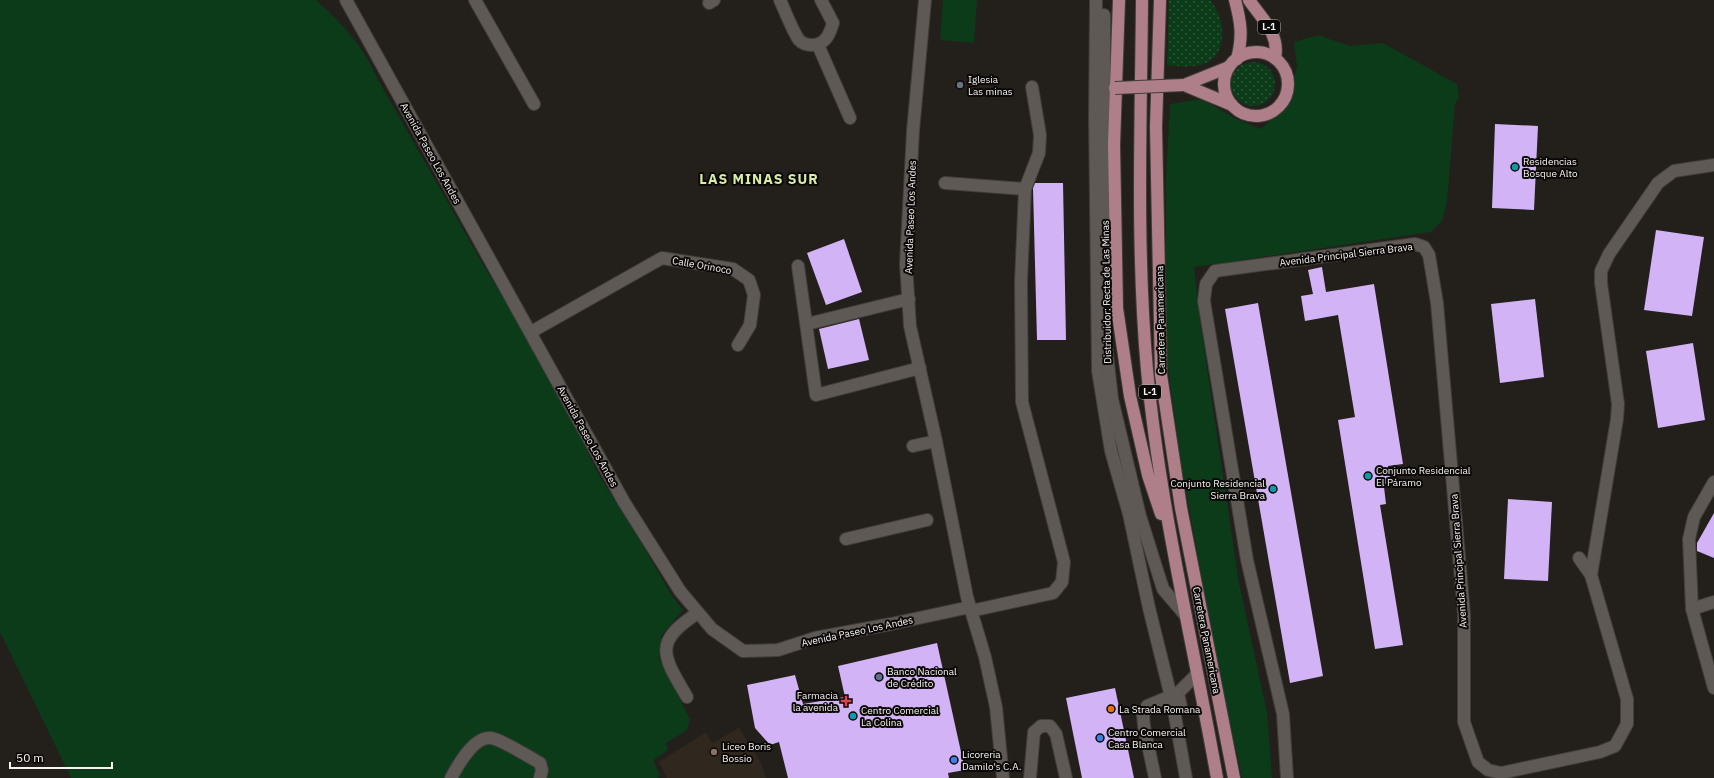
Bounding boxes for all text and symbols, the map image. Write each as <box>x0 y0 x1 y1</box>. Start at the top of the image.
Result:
road number: L-1 <box>1258 20 1280 34</box>
place label: Iglesia Las minas <box>968 73 1013 98</box>
marker: Iglesia Las minas <box>955 80 965 90</box>
street label: Avenida Paseo Los Andes <box>397 100 464 206</box>
place label: Residencias Bosque Alto <box>1523 155 1578 180</box>
street label: Avenida Paseo Los Andes <box>902 160 919 274</box>
marker: Residencias Bosque Alto <box>1510 162 1520 172</box>
district label: LAS MINAS SUR <box>699 170 819 188</box>
street label: Distribuidor: Recta de Las Minas <box>1099 220 1114 364</box>
street label: Avenida Principal Sierra Brava <box>1279 240 1414 269</box>
street label: Calle Orinoco <box>671 254 733 277</box>
street label: Carretera Panamericana <box>1153 265 1168 374</box>
street label: Avenida Paseo Los Andes <box>554 383 621 489</box>
road number: L-1 <box>1139 385 1161 399</box>
place label: Conjunto Residencial El Páramo <box>1376 464 1471 489</box>
marker: Conjunto Residencial El Páramo <box>1363 471 1373 481</box>
place label: Conjunto Residencial Sierra Brava <box>1171 477 1266 502</box>
marker: Conjunto Residencial Sierra Brava <box>1268 484 1278 494</box>
street label: Avenida Principal Sierra Brava <box>1447 493 1470 628</box>
street label: Carretera Panamericana <box>1190 585 1223 695</box>
street label: Avenida Paseo Los Andes <box>800 613 914 650</box>
place label: Banco Nacional de Crédito <box>887 665 957 690</box>
marker: Banco Nacional de Crédito <box>874 672 884 682</box>
place label: Farmacia la avenida <box>793 689 839 714</box>
marker: Farmacia la avenida <box>841 696 851 706</box>
place label: La Strada Romana <box>1119 703 1201 716</box>
place label: Centro Comercial La Colina <box>861 704 939 729</box>
marker: La Strada Romana <box>1106 704 1116 714</box>
marker: Centro Comercial La Colina <box>848 711 858 721</box>
place label: Centro Comercial Casa Blanca <box>1108 726 1186 751</box>
marker: Centro Comercial Casa Blanca <box>1095 733 1105 743</box>
place label: Liceo Boris Bossio <box>722 740 771 765</box>
scale bar <box>10 744 112 770</box>
marker: Liceo Boris Bossio <box>709 747 719 757</box>
place label: Licoreria Damilo's C.A. <box>962 748 1021 773</box>
text: 50 m <box>16 750 44 765</box>
marker: Licoreria Damilo's C.A. <box>949 755 959 765</box>

